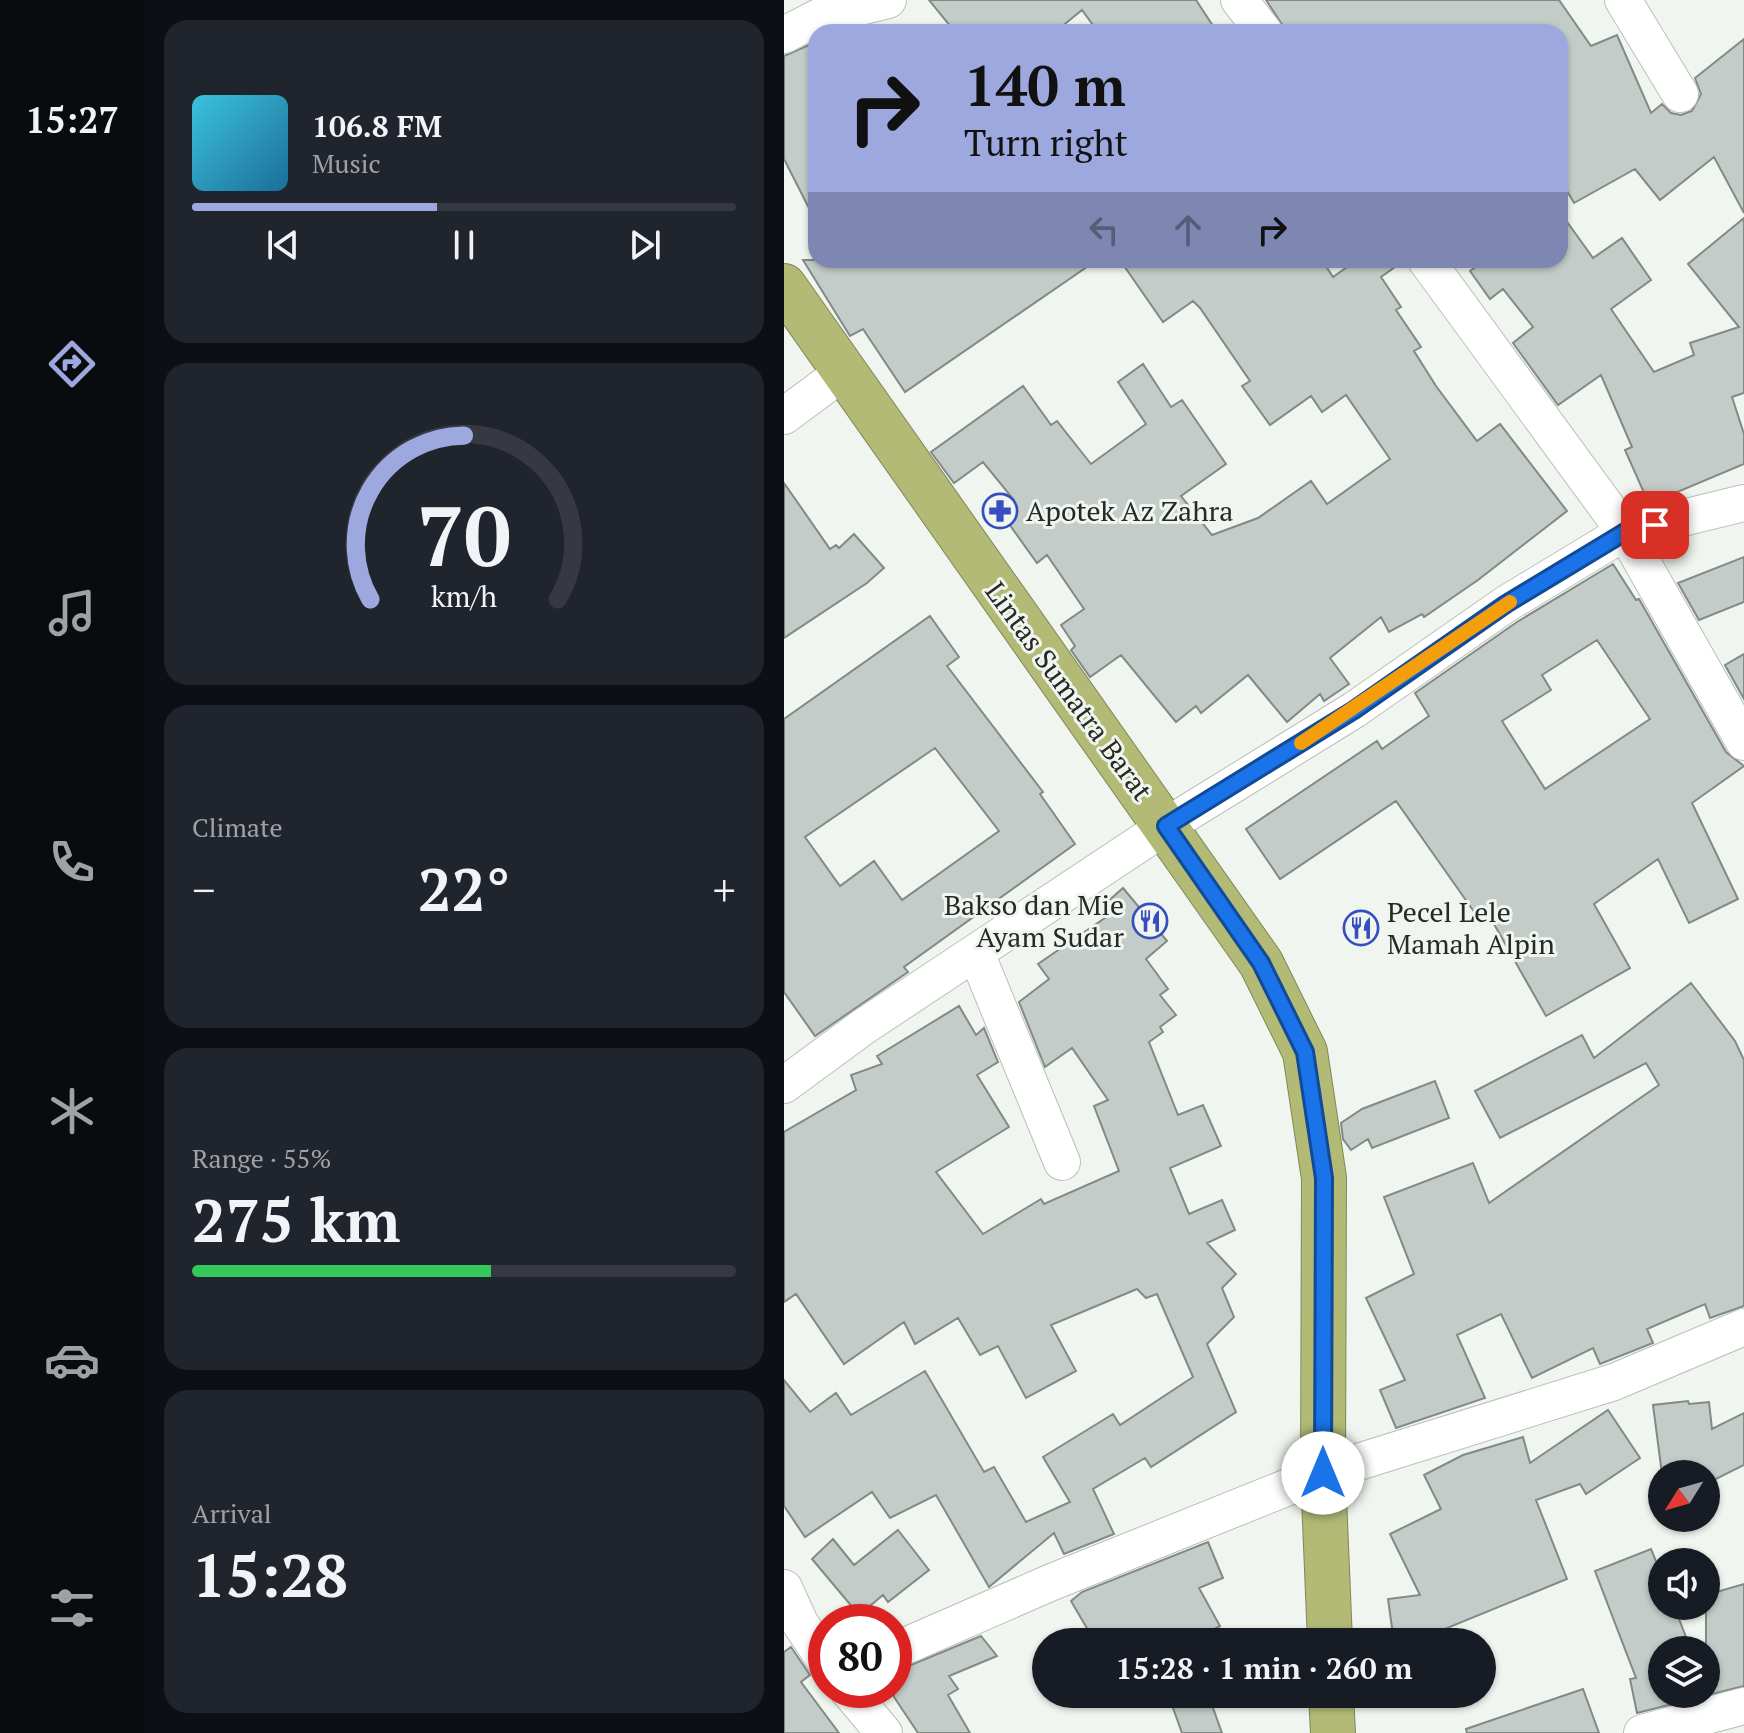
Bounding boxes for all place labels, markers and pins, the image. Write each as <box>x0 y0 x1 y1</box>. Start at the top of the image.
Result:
pin <box>1621 491 1689 559</box>
pharmacy icon: Apotek Az Zahra <box>981 492 1019 530</box>
place label: Apotek Az Zahra <box>1026 492 1233 529</box>
place label: Bakso dan Mie Ayam Sudar <box>944 886 1124 955</box>
place label: Pecel Lele Mamah Alpin <box>1387 893 1555 962</box>
restaurant icon: Bakso dan Mie Ayam Sudar <box>1131 902 1169 940</box>
restaurant icon: Pecel Lele Mamah Alpin <box>1342 909 1380 947</box>

